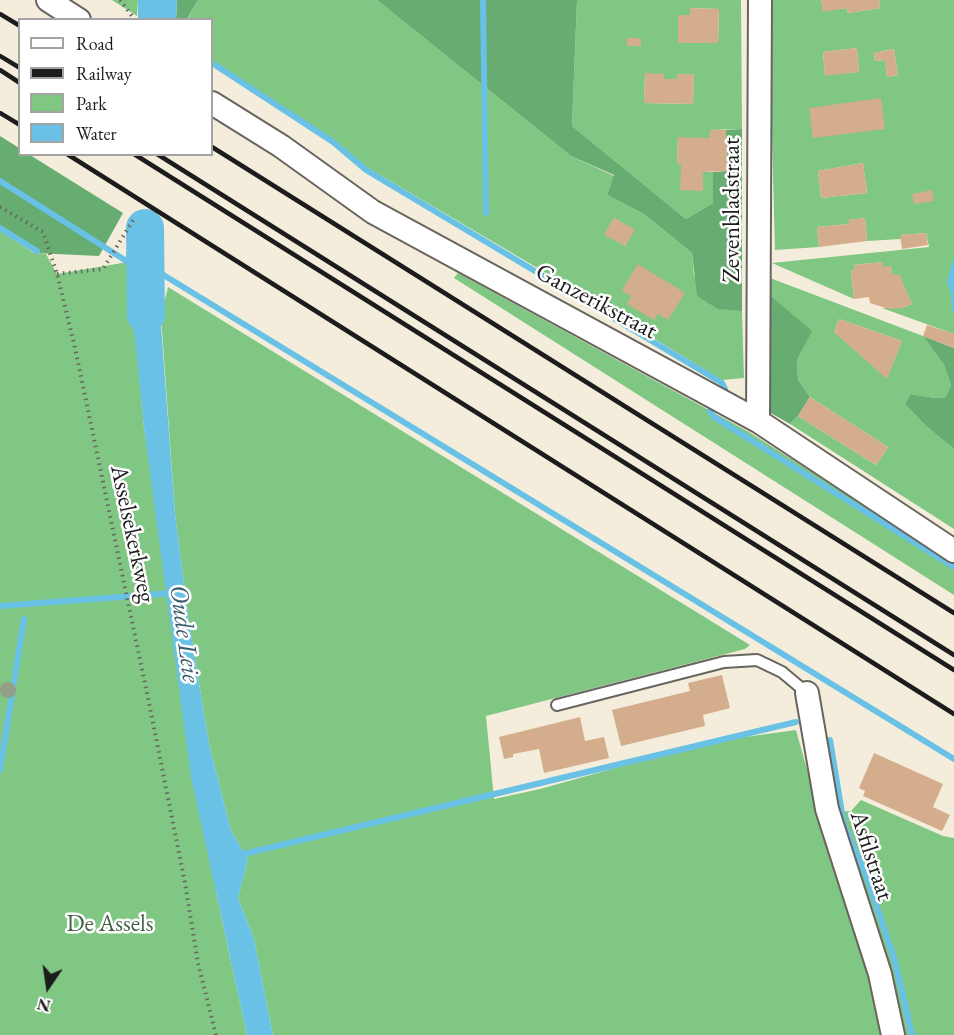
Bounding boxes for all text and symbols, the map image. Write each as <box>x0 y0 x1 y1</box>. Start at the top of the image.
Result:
legend <box>18 18 213 156</box>
text: Road <box>76 32 114 55</box>
text: Railway <box>76 62 132 85</box>
text: Park <box>76 92 107 115</box>
text: Water <box>76 122 117 145</box>
street label: Zevenbladstraat <box>718 137 746 283</box>
street label: Ganzerikstraat <box>530 258 662 346</box>
street label: Asselsekerkweg <box>103 463 161 605</box>
water label: Oude Leie <box>162 583 206 685</box>
street label: Asfilstraat <box>843 808 899 904</box>
park label: De Assels <box>66 910 154 938</box>
north arrow <box>18 957 78 1017</box>
text: N <box>35 993 53 1017</box>

